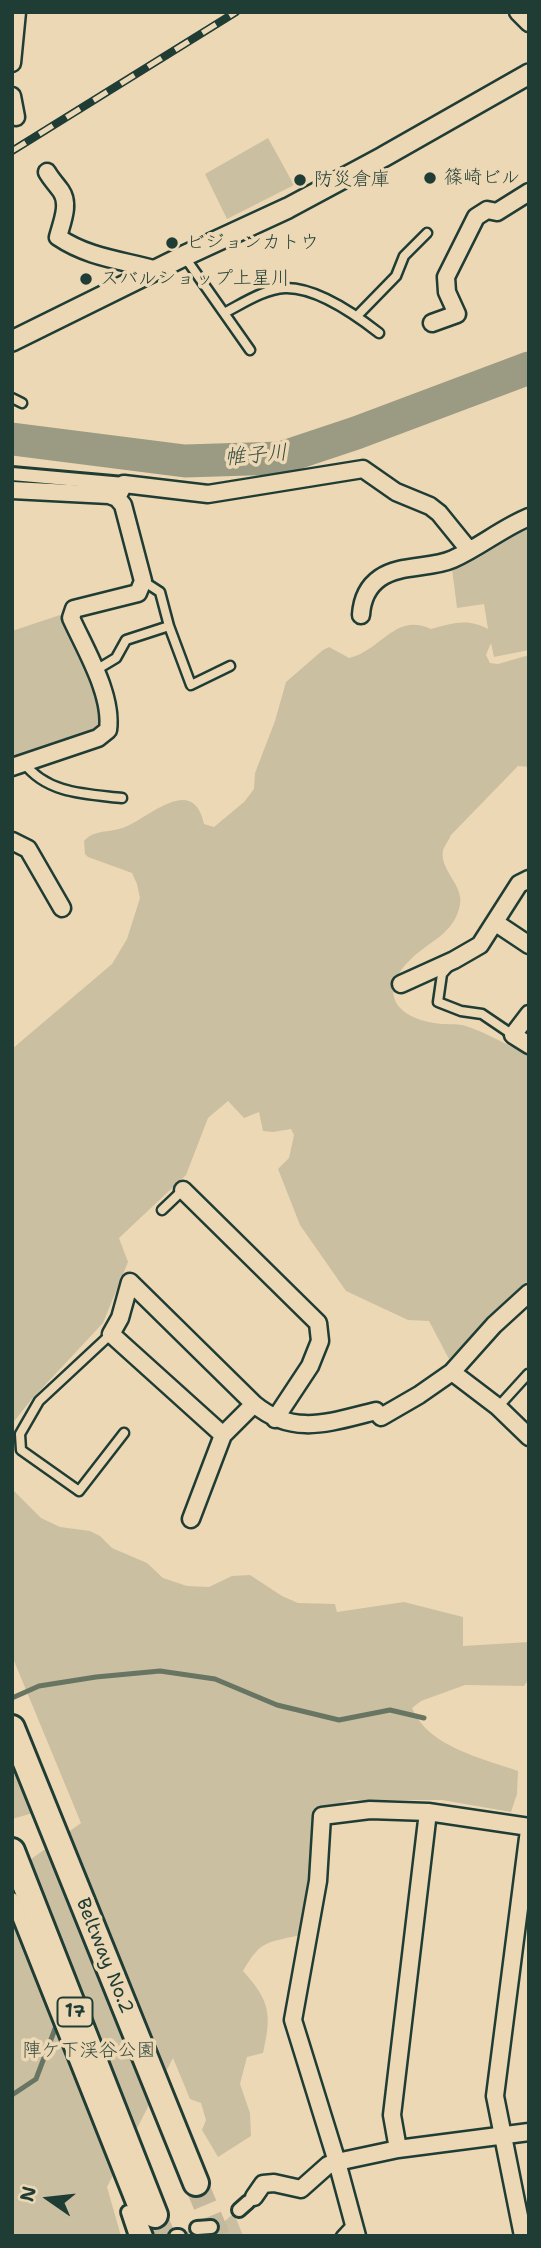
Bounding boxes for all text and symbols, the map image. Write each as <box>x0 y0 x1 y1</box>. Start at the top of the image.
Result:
place label: 篠崎ビル <box>444 167 520 189</box>
place label: 防災倉庫 <box>314 169 390 191</box>
marker: 篠崎ビル <box>422 170 438 186</box>
marker: 防災倉庫 <box>292 172 308 188</box>
place label: ビジョンカトウ <box>186 232 319 254</box>
marker: ビジョンカトウ <box>164 235 180 251</box>
place label: スバルショップ上星川 <box>100 268 290 290</box>
marker: スバルショップ上星川 <box>78 271 94 287</box>
water label: 帷子川 <box>224 441 288 471</box>
street label: Beltway No.2 <box>70 1895 138 2017</box>
road number: 17 <box>57 1998 92 2026</box>
park label: 陣ケ下渓谷公園 <box>23 2040 155 2062</box>
north arrow <box>14 2164 84 2234</box>
text: N <box>14 2183 42 2204</box>

